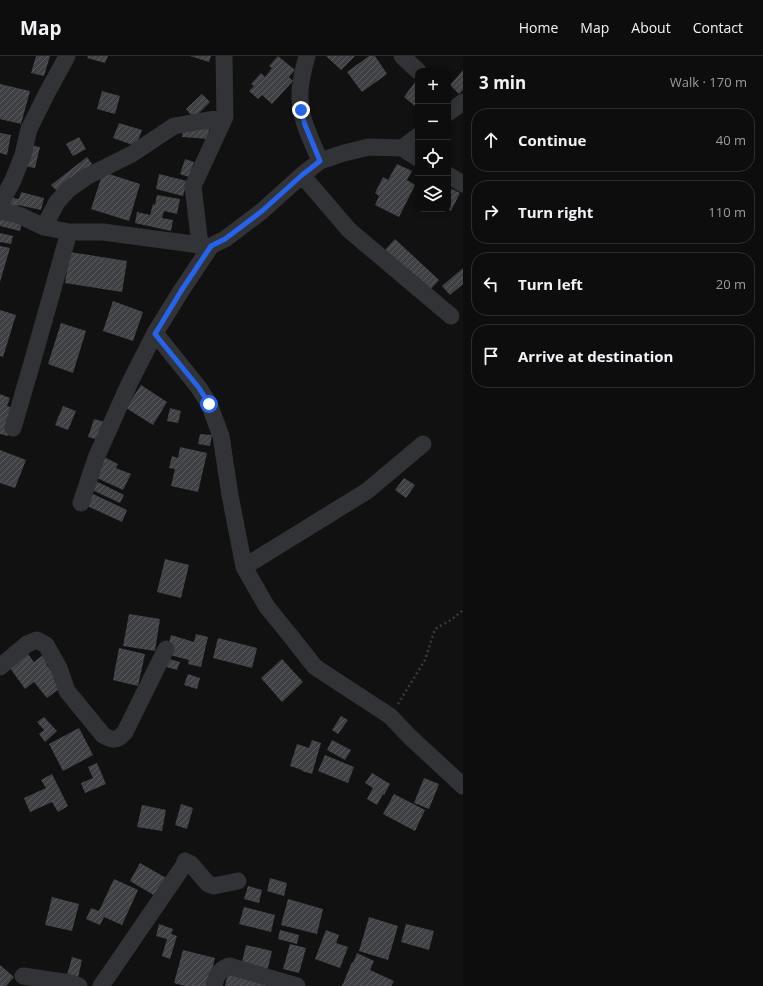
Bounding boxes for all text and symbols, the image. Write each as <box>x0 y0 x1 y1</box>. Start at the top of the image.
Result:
text: Map <box>20 15 61 41</box>
text: Home <box>519 18 558 37</box>
text: Map <box>580 18 609 37</box>
text: About <box>631 18 671 37</box>
text: Contact <box>693 18 743 37</box>
map controls <box>415 68 451 212</box>
button: + <box>415 68 451 104</box>
text: 3 min <box>479 71 526 94</box>
text: Walk · 170 m <box>670 73 747 91</box>
route end <box>292 101 310 119</box>
button: − <box>415 104 451 140</box>
icon: ahead <box>480 129 502 151</box>
text: Continue <box>518 130 586 150</box>
text: 40 m <box>716 131 746 149</box>
button: locate <box>415 140 451 176</box>
button: layers <box>415 176 451 212</box>
icon: right <box>480 201 502 223</box>
text: Turn right <box>518 202 593 222</box>
text: 110 m <box>708 203 746 221</box>
icon: left <box>480 273 502 295</box>
text: Turn left <box>518 274 583 294</box>
text: 20 m <box>716 275 746 293</box>
icon: arrive <box>480 345 502 367</box>
text: Arrive at destination <box>518 346 673 366</box>
route start <box>200 395 218 413</box>

